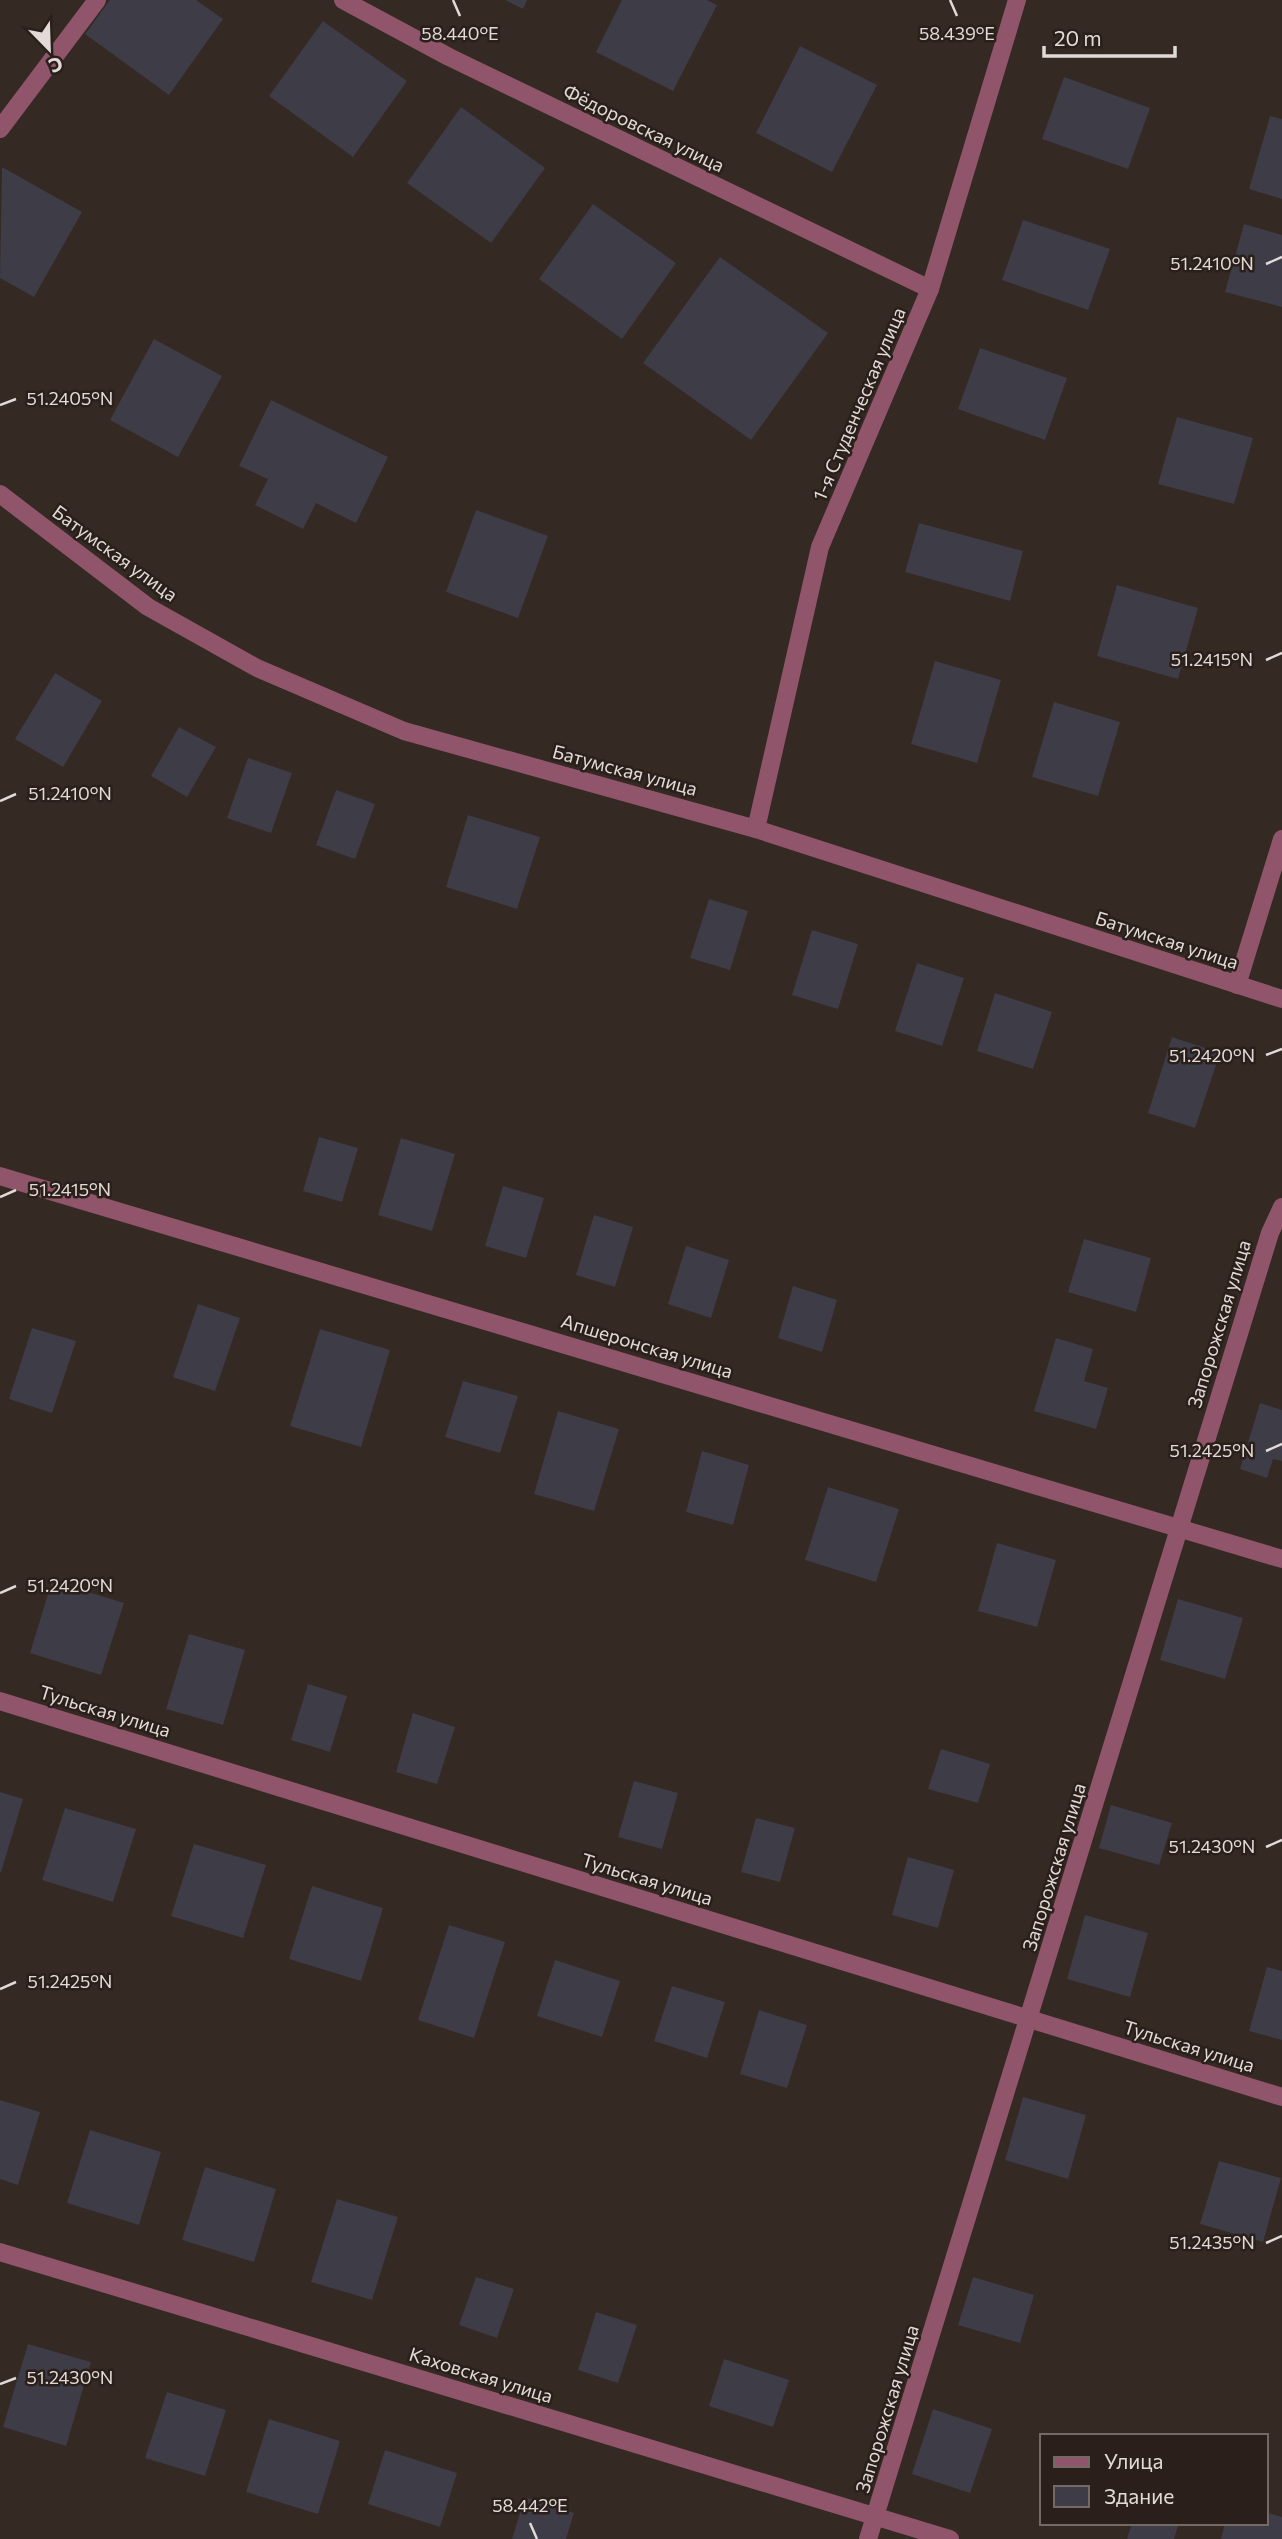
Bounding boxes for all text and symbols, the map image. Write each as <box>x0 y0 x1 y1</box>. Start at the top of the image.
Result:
north arrow <box>14 14 84 84</box>
scale bar <box>1044 14 1175 58</box>
text: 58.440°E <box>421 22 499 44</box>
text: 58.439°E <box>919 22 995 44</box>
text: 20 m <box>1054 25 1102 50</box>
text: С <box>45 52 66 78</box>
street label: Фёдоровская улица <box>560 79 728 177</box>
text: 51.2410°N <box>1170 252 1254 274</box>
street label: 1-я Студенческая улица <box>807 304 910 504</box>
text: 51.2405°N <box>27 387 113 409</box>
street label: Батумская улица <box>48 500 182 606</box>
text: 51.2415°N <box>1171 648 1253 670</box>
street label: Батумская улица <box>550 739 700 800</box>
text: 51.2410°N <box>28 782 112 804</box>
street label: Батумская улица <box>1093 906 1242 973</box>
text: 51.2420°N <box>1169 1044 1255 1066</box>
text: 51.2415°N <box>29 1178 111 1200</box>
street label: Запорожская улица <box>1182 1237 1255 1411</box>
street label: Апшеронская улица <box>559 1308 736 1383</box>
text: 51.2425°N <box>1170 1439 1254 1461</box>
text: 51.2420°N <box>27 1574 113 1596</box>
street label: Тульская улица <box>37 1680 173 1741</box>
street label: Запорожская улица <box>1017 1780 1090 1954</box>
text: 51.2430°N <box>1169 1835 1255 1857</box>
street label: Тульская улица <box>579 1848 715 1909</box>
text: 51.2425°N <box>28 1970 112 1992</box>
street label: Тульская улица <box>1121 2015 1257 2076</box>
text: 51.2435°N <box>1169 2231 1255 2253</box>
street label: Запорожская улица <box>850 2322 923 2496</box>
street label: Каховская улица <box>407 2342 556 2407</box>
text: 51.2430°N <box>27 2366 113 2388</box>
legend <box>1040 2434 1268 2525</box>
text: Улица <box>1104 2448 1163 2473</box>
text: Здание <box>1104 2483 1174 2508</box>
text: 58.442°E <box>492 2494 568 2516</box>

